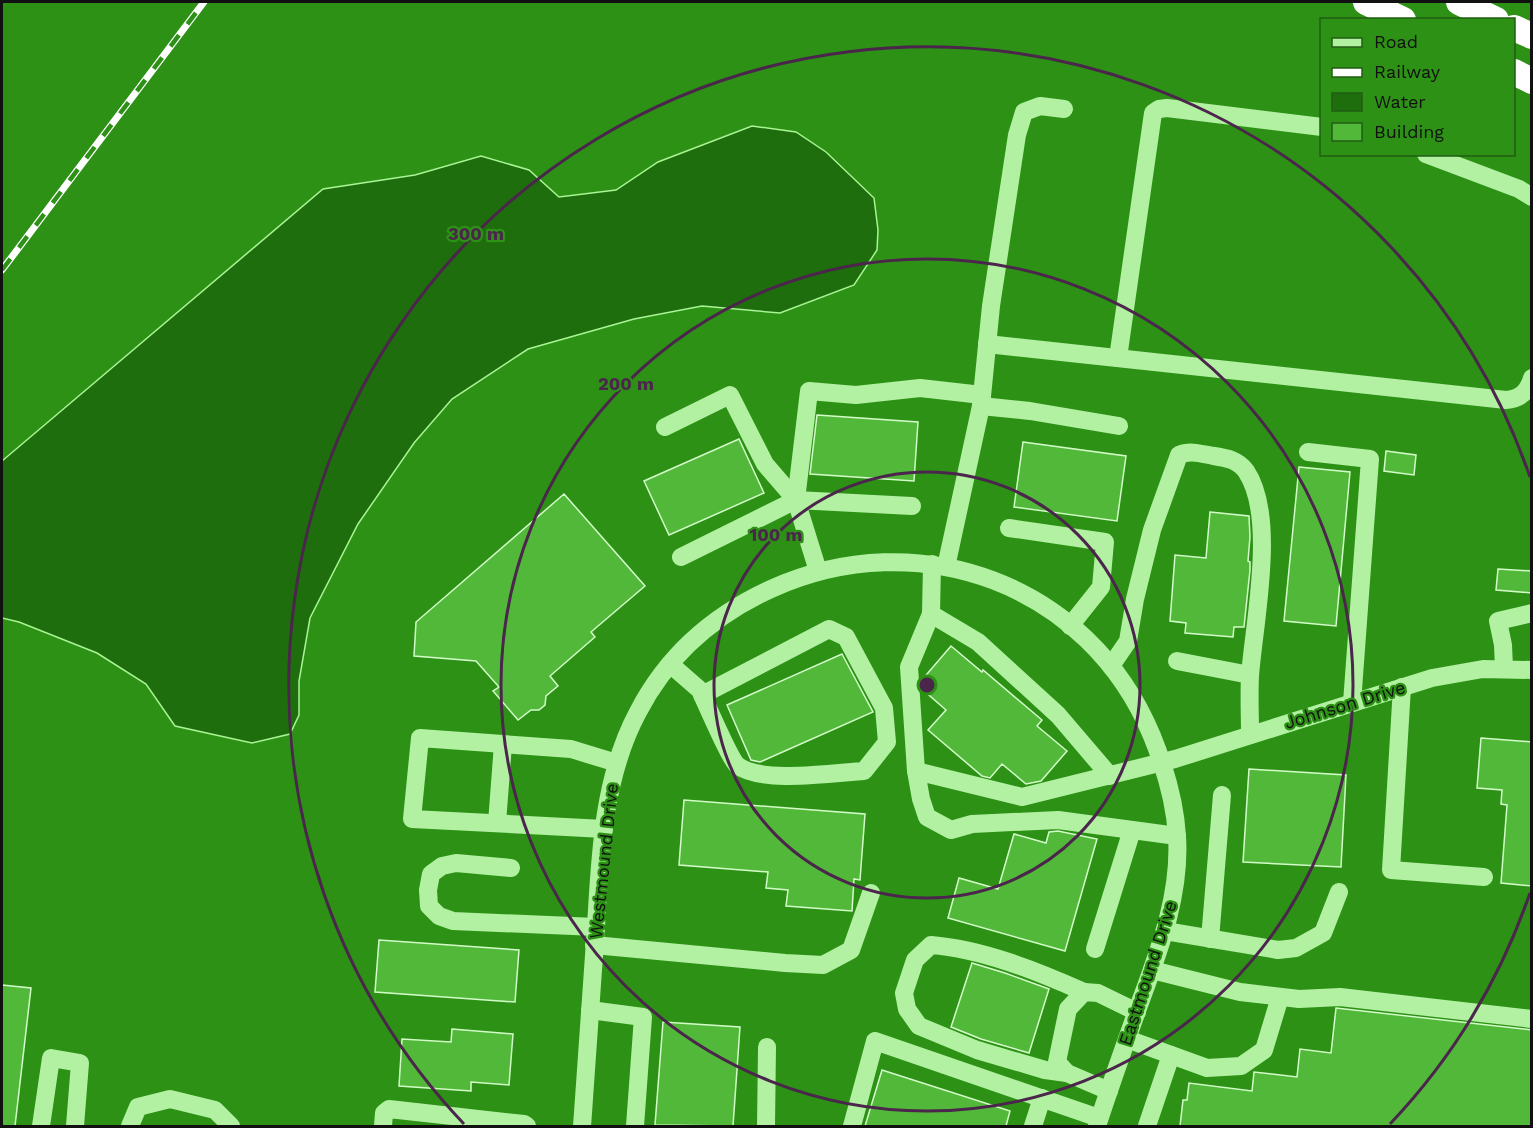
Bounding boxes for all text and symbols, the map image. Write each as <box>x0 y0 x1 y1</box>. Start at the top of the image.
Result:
legend <box>1320 18 1515 156</box>
text: Road <box>1374 31 1418 52</box>
text: Railway <box>1374 61 1441 82</box>
text: Water <box>1374 91 1426 112</box>
text: Building <box>1374 121 1444 142</box>
text: 300 m <box>448 223 504 244</box>
text: 200 m <box>598 373 654 394</box>
text: 100 m <box>749 524 803 545</box>
centre of rings <box>917 675 937 695</box>
street label: Johnson Drive <box>1282 676 1408 733</box>
street label: Westmound Drive <box>585 782 622 940</box>
street label: Eastmound Drive <box>1114 898 1181 1048</box>

